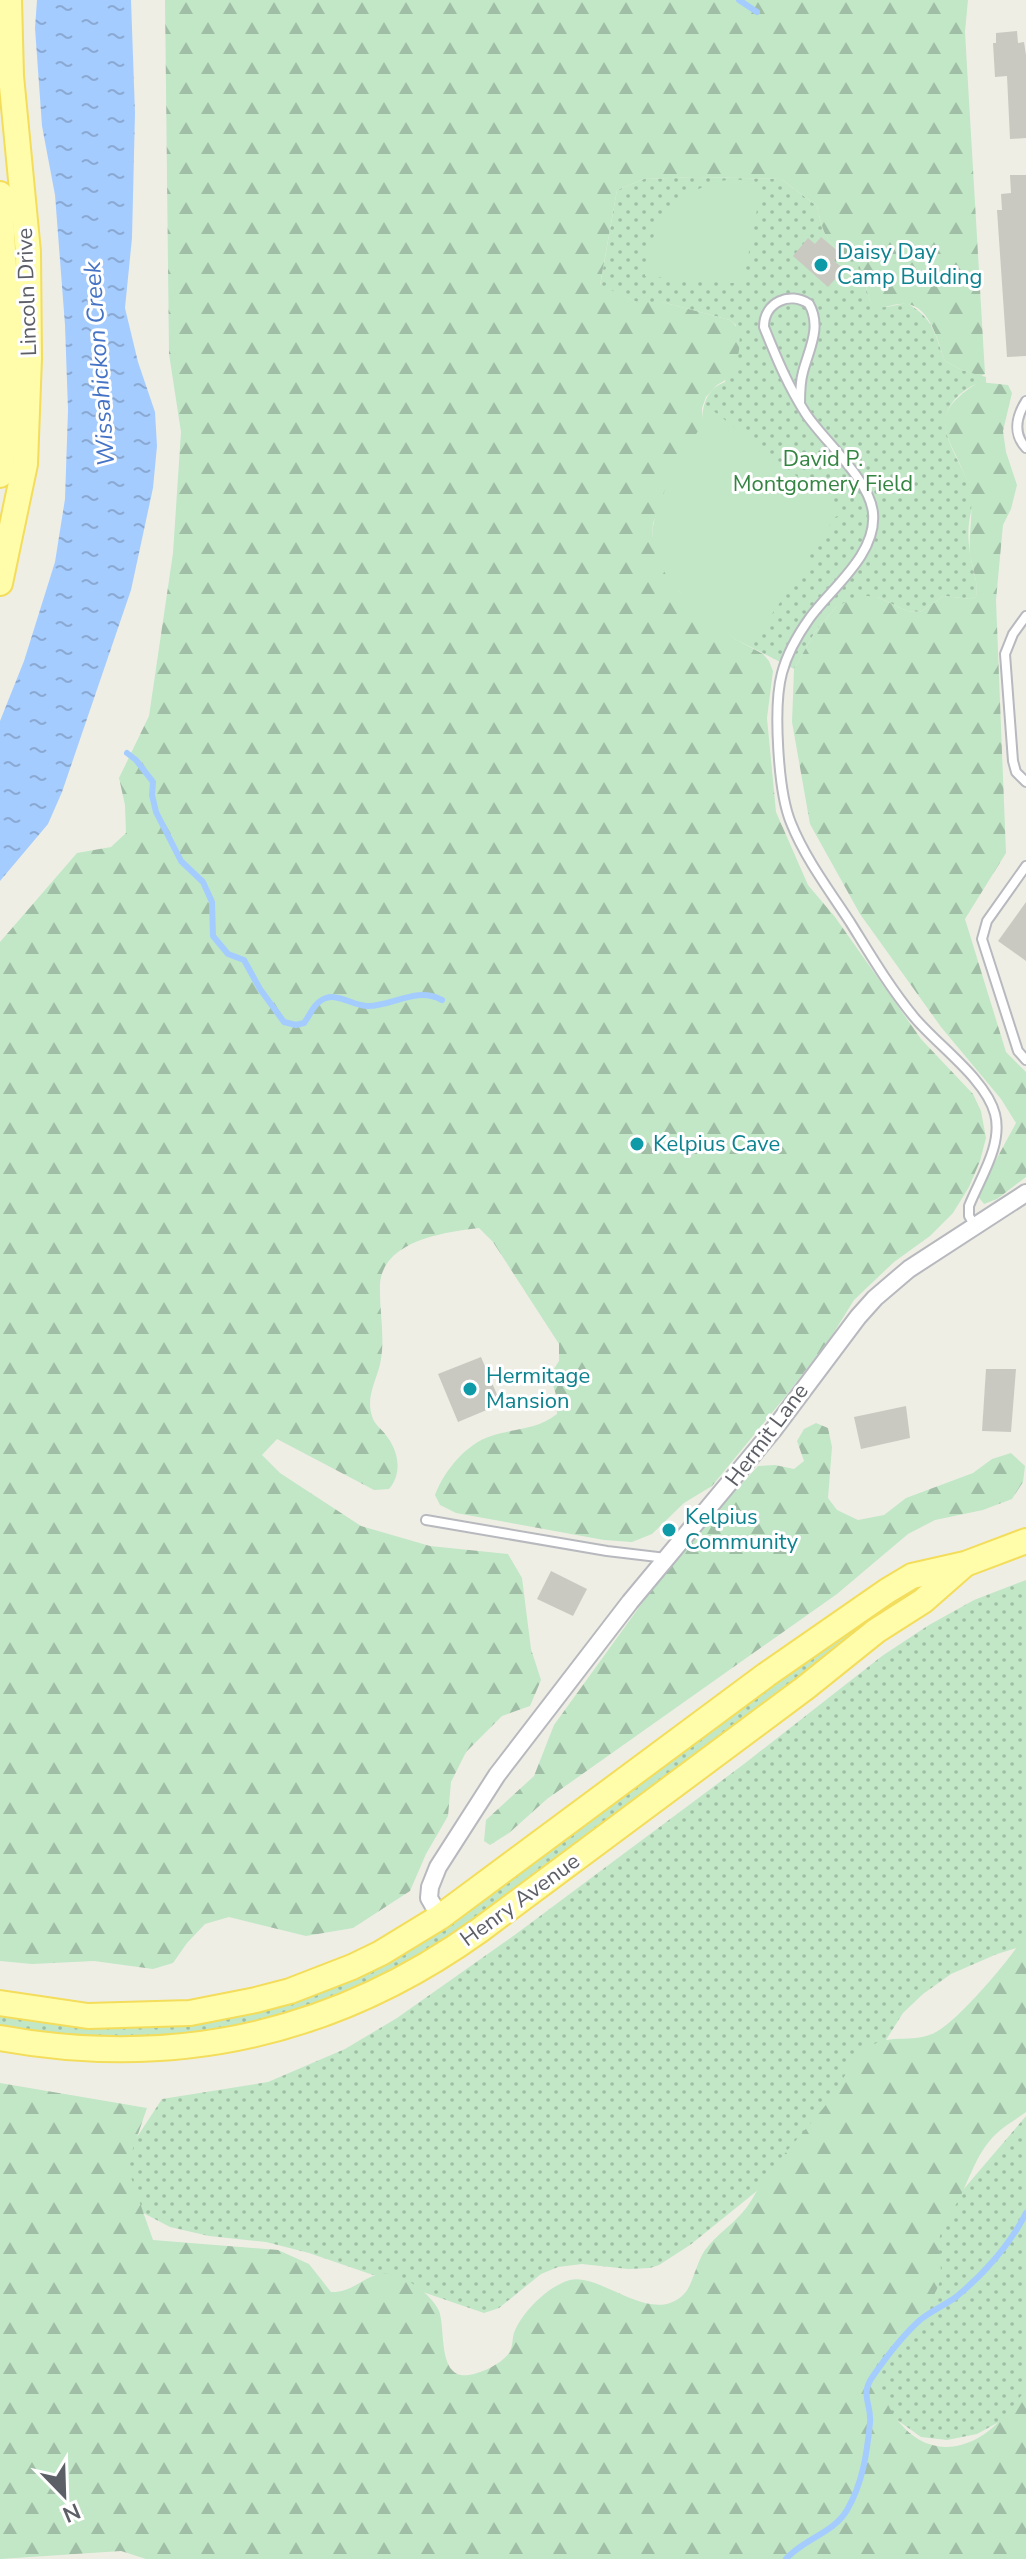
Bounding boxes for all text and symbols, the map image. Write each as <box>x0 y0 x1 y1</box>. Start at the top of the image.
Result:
street label: Lincoln Drive <box>10 227 44 357</box>
place label: Daisy Day Camp Building <box>837 237 982 292</box>
marker: Daisy Day Camp Building <box>812 256 830 274</box>
water label: Wissahickon Creek <box>76 260 122 467</box>
park label: David P. Montgomery Field <box>733 444 913 499</box>
place label: Kelpius Cave <box>653 1129 780 1159</box>
marker: Kelpius Cave <box>628 1135 646 1153</box>
place label: Hermitage Mansion <box>486 1361 590 1416</box>
street label: Hermit Lane <box>718 1377 816 1493</box>
marker: Hermitage Mansion <box>461 1380 479 1398</box>
place label: Kelpius Community <box>685 1502 799 1557</box>
marker: Kelpius Community <box>660 1521 678 1539</box>
street label: Henry Avenue <box>454 1846 586 1954</box>
north arrow <box>24 2455 104 2535</box>
text: N <box>58 2495 85 2530</box>

